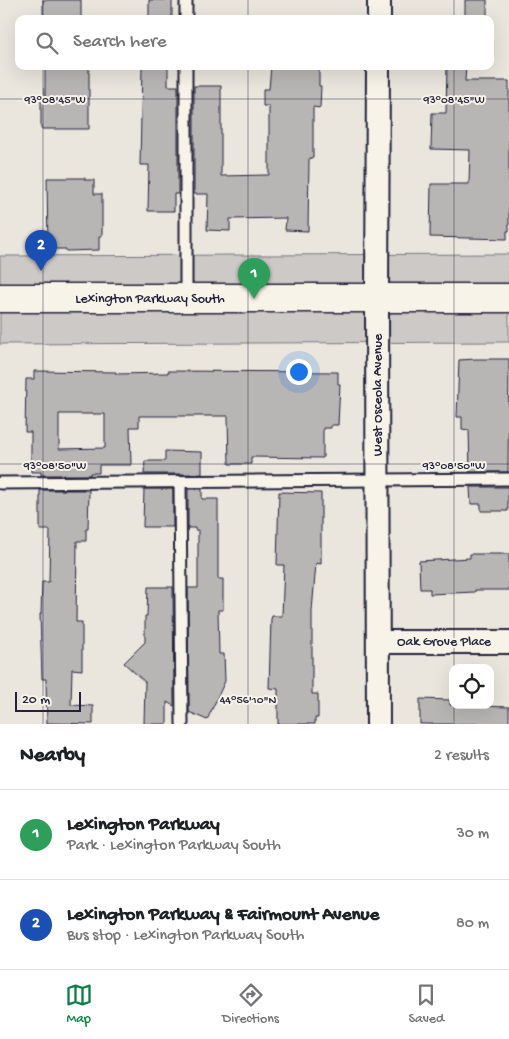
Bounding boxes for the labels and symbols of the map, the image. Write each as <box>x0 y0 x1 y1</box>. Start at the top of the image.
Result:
text: 93°08'45"W <box>23 94 86 108</box>
text: 93°08'45"W <box>422 94 485 108</box>
pin: 2 <box>25 230 57 271</box>
pin: 1 <box>238 258 270 299</box>
street label: Lexington Parkway South <box>75 291 225 308</box>
street label: West Osceola Avenue <box>370 333 387 456</box>
your location <box>286 359 312 385</box>
text: 93°08'50"W <box>23 460 86 474</box>
text: 93°08'50"W <box>422 460 485 474</box>
street label: Oak Grove Place <box>397 634 492 651</box>
scale bar <box>15 689 81 712</box>
text: 44°56'10"N <box>220 694 277 708</box>

